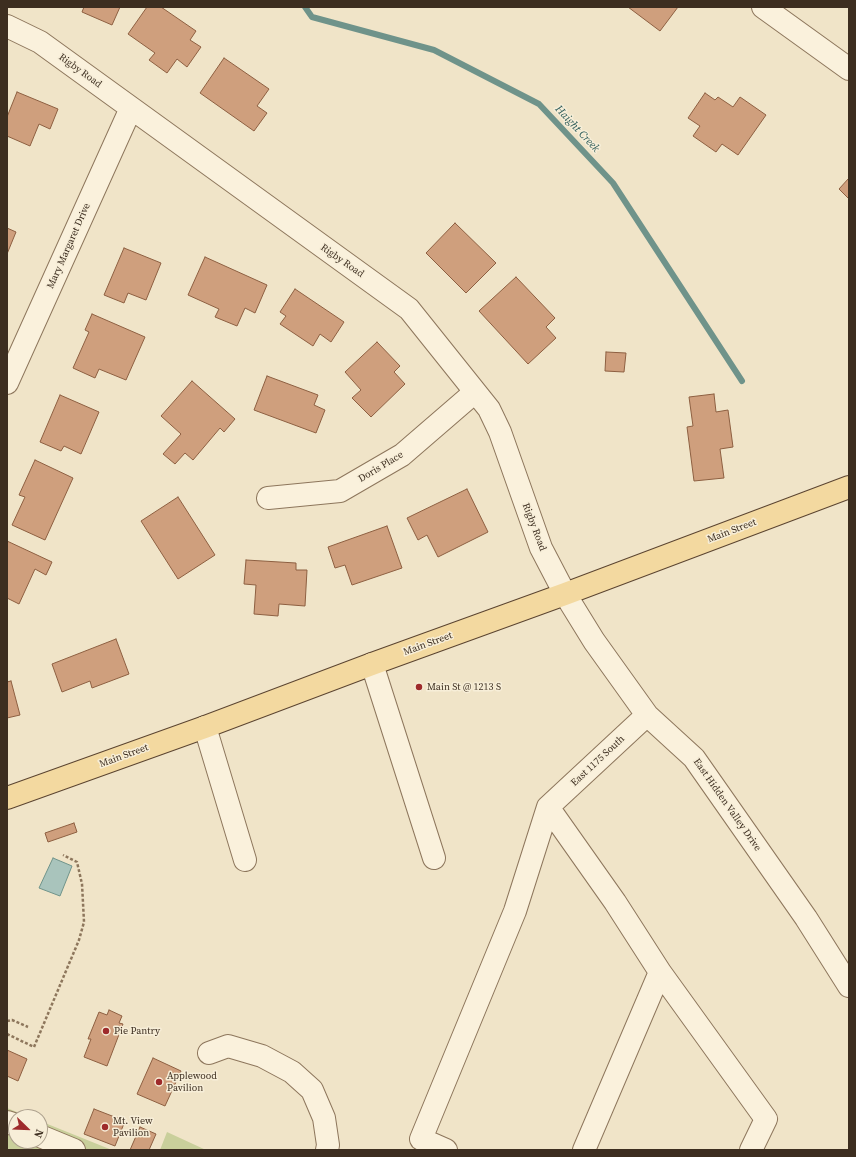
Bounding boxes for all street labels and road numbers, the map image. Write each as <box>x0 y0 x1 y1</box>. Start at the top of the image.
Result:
street label: Rigby Road <box>56 51 104 91</box>
street label: Mary Margaret Drive <box>45 201 93 291</box>
street label: Rigby Road <box>318 242 366 280</box>
street label: Doris Place <box>356 449 406 485</box>
street label: Rigby Road <box>519 501 549 553</box>
street label: Main Street <box>706 516 758 546</box>
street label: Main Street <box>402 630 454 658</box>
street label: East 1175 South <box>569 733 627 789</box>
street label: Main Street <box>98 742 150 770</box>
street label: East Hidden Valley Drive <box>690 756 764 854</box>

